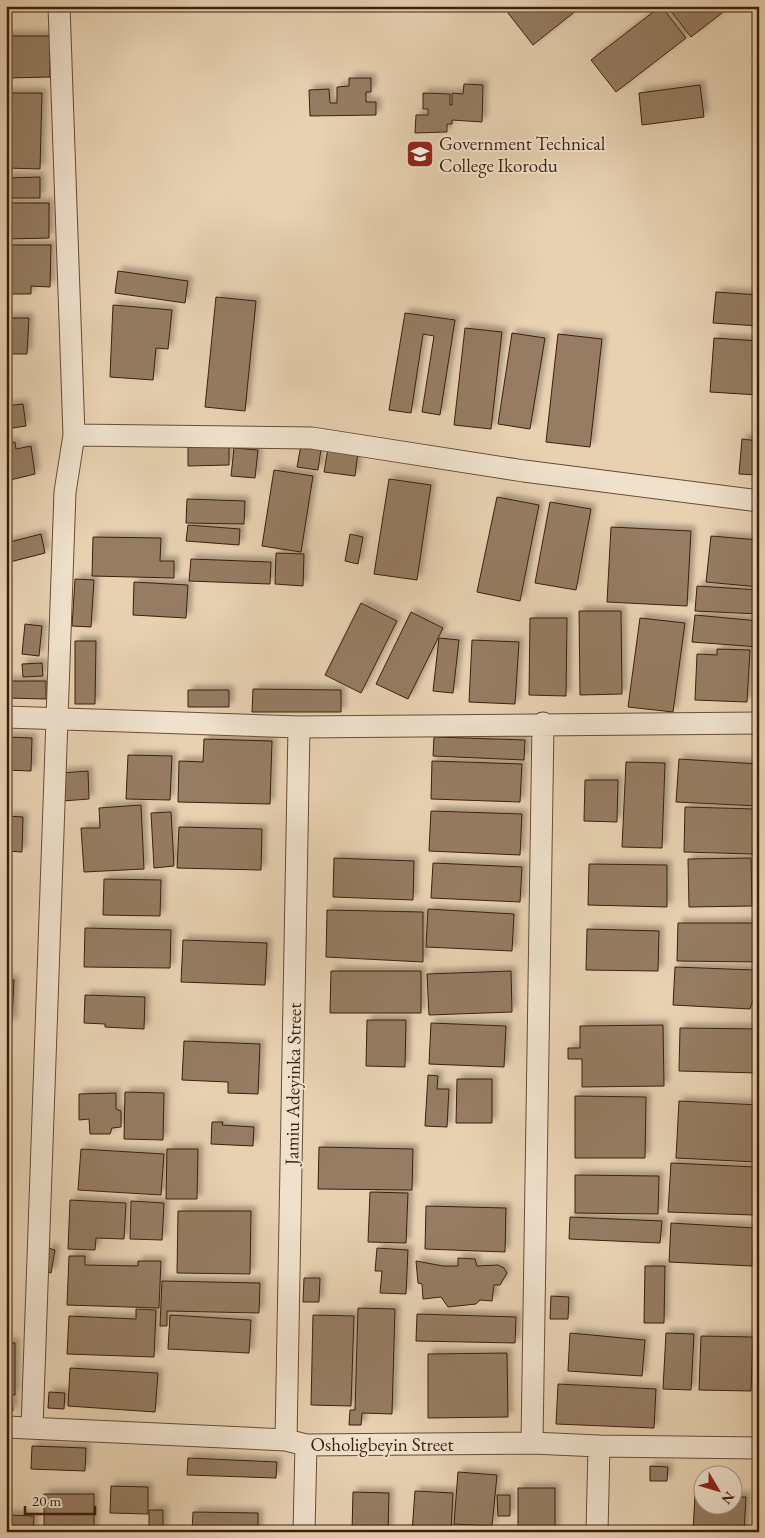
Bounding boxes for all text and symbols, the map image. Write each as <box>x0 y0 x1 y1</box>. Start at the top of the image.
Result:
place label: Government Technical College Ikorodu <box>439 131 606 178</box>
school or university icon: Government Technical College Ikorodu <box>405 139 435 169</box>
street label: Jamiu Adeyinka Street <box>279 1003 307 1167</box>
street label: Osholigbeyin Street <box>311 1432 453 1457</box>
north arrow <box>692 1466 742 1516</box>
scale bar <box>25 1483 95 1515</box>
text: N <box>717 1488 739 1509</box>
text: 20 m <box>32 1491 61 1510</box>

